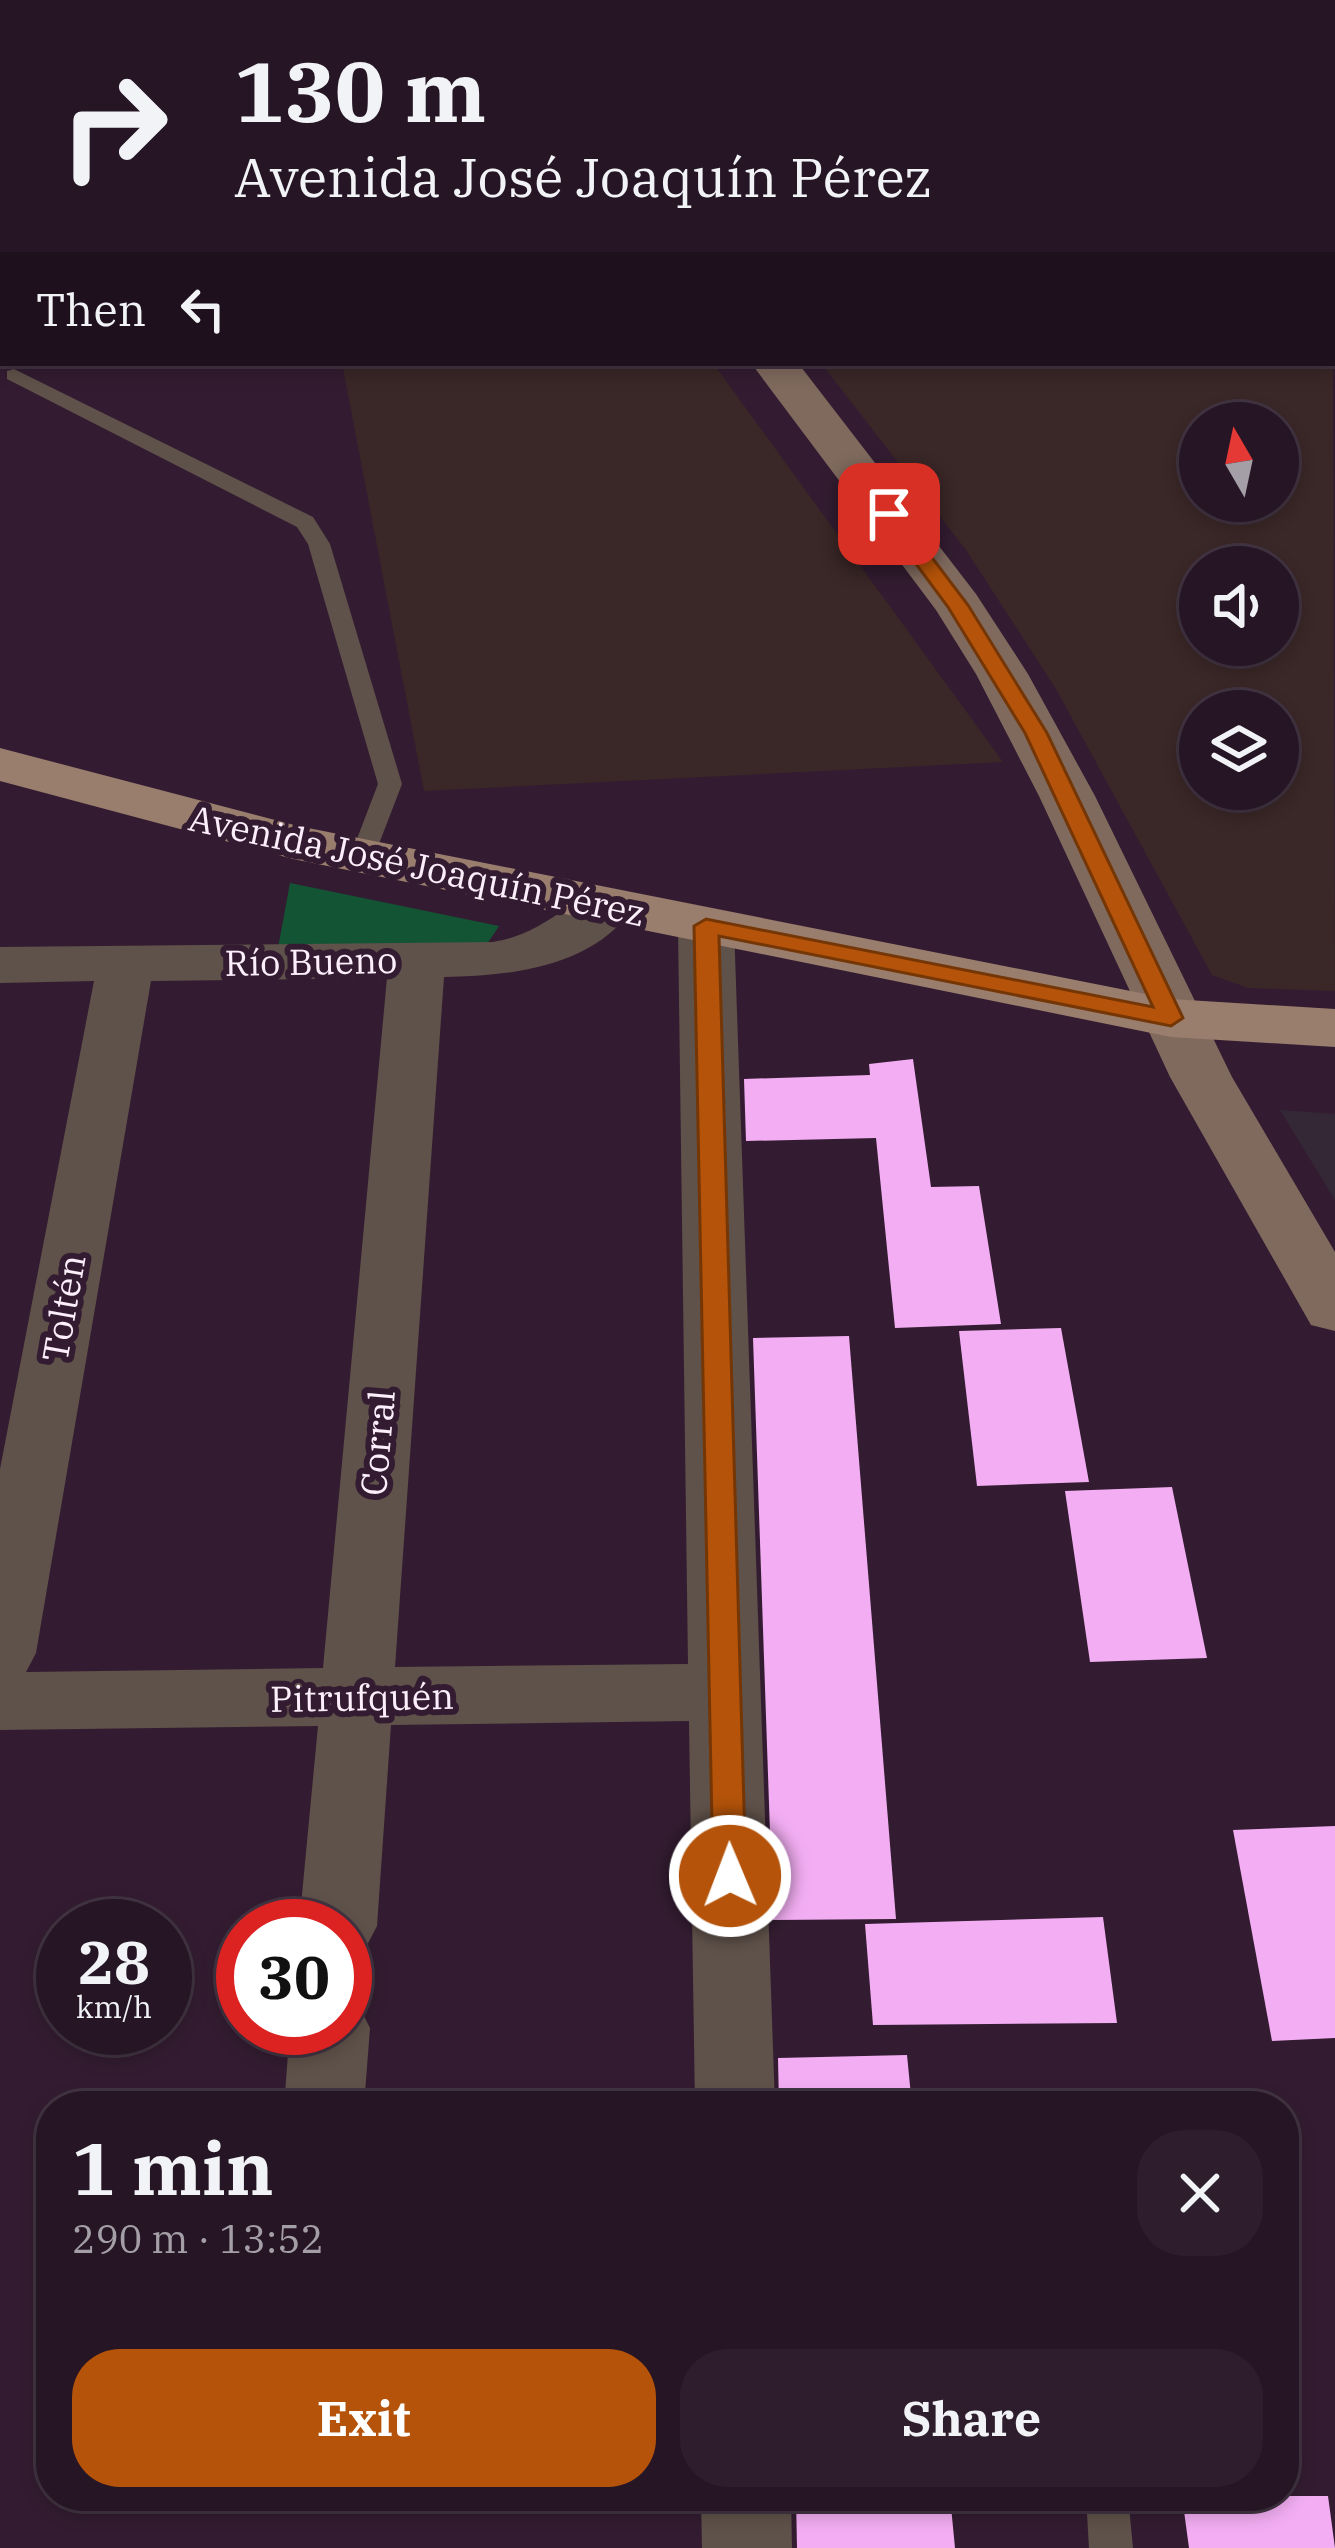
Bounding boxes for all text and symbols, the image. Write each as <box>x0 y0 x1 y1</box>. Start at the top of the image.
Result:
text: 130 m <box>234 36 486 145</box>
icon: right <box>36 48 192 204</box>
text: Avenida José Joaquín Pérez <box>234 142 932 212</box>
icon: left <box>170 276 236 342</box>
text: Then <box>36 280 146 338</box>
north arrow <box>1179 402 1299 522</box>
map controls <box>1179 402 1299 810</box>
pin <box>838 463 940 565</box>
icon: arrive <box>856 481 922 547</box>
button: sound <box>1179 546 1299 666</box>
button: layers <box>1179 690 1299 810</box>
street label: Avenida José Joaquín Pérez <box>185 794 649 936</box>
street label: Río Bueno <box>224 936 398 986</box>
street label: Toltén <box>30 1251 96 1365</box>
street label: Corral <box>349 1388 405 1498</box>
street label: Pitrufquén <box>270 1672 454 1722</box>
position arrow <box>667 1813 793 1939</box>
speed limit sign: 30 <box>216 1899 372 2055</box>
text: 28 <box>78 1922 150 2001</box>
text: km/h <box>76 1987 152 2026</box>
text: 1 min <box>72 2121 274 2215</box>
button: close <box>1137 2130 1263 2256</box>
text: 290 m · 13:52 <box>72 2213 324 2264</box>
button: Exit <box>72 2349 656 2487</box>
button: Share <box>680 2349 1263 2487</box>

